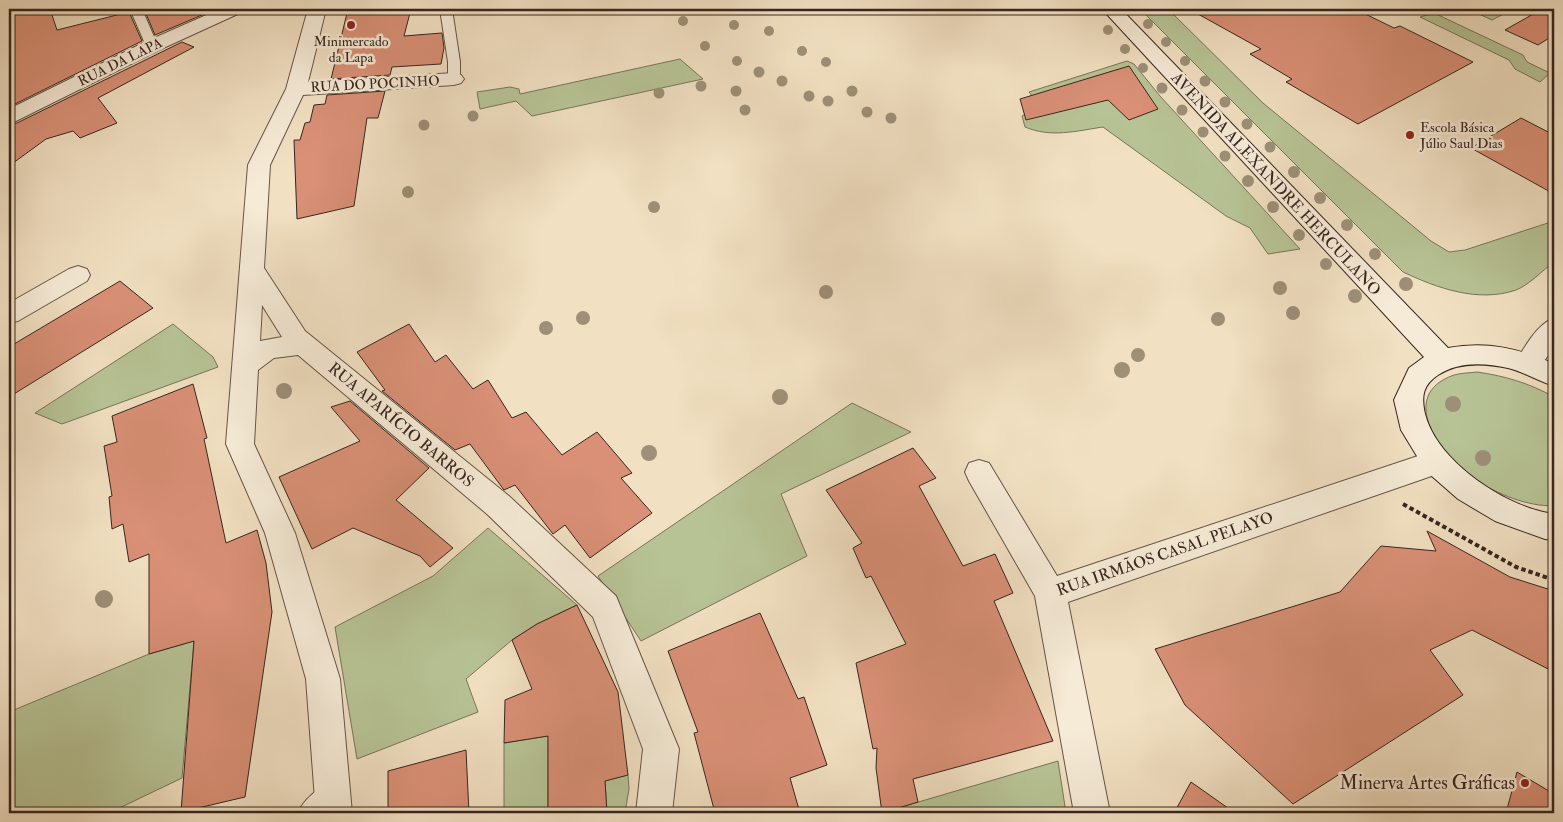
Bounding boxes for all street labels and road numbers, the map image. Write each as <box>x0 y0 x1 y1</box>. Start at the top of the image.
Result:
street label: RUA DA LAPA <box>75 34 165 90</box>
street label: AVENIDA ALEXANDRE HERCULANO <box>1166 67 1385 300</box>
street label: RUA DO POCINHO <box>310 72 440 96</box>
street label: RUA APARÍCIO BARROS <box>324 358 478 492</box>
street label: RUA IRMÃOS CASAL PELAYO <box>1054 507 1276 601</box>

